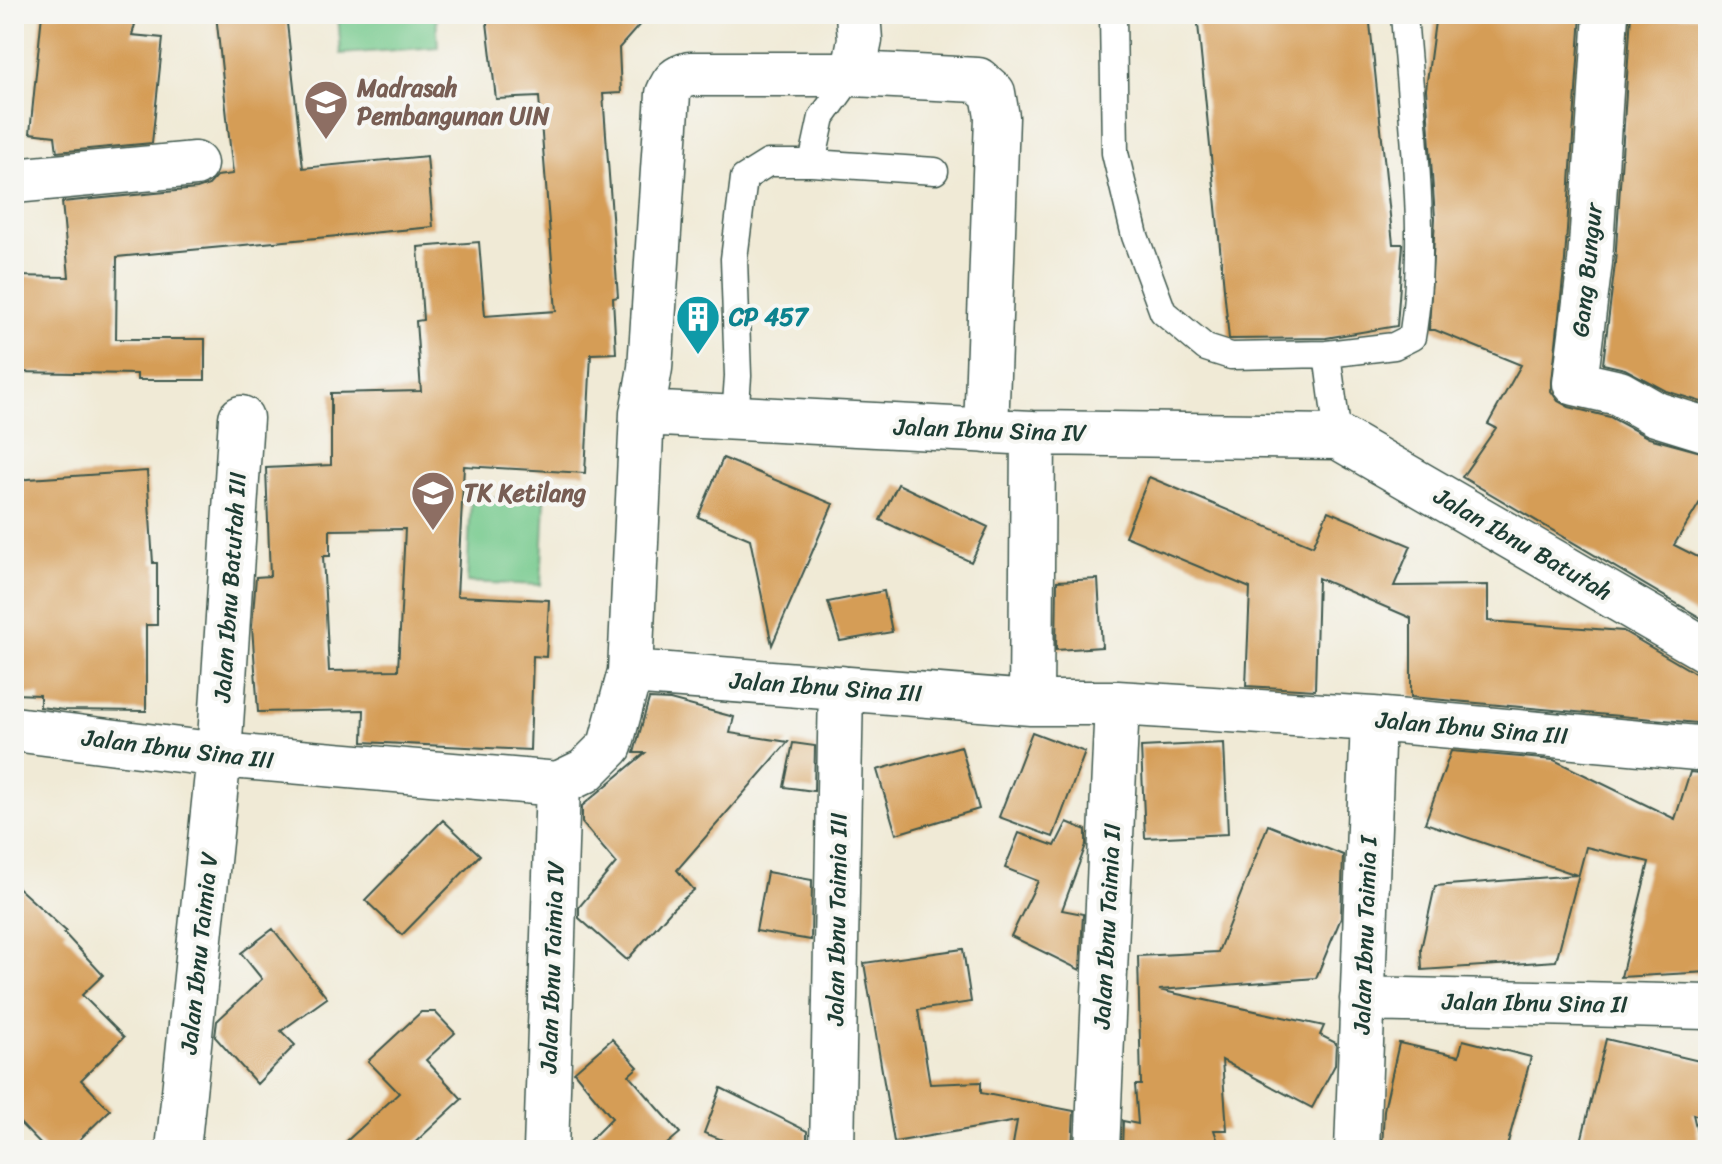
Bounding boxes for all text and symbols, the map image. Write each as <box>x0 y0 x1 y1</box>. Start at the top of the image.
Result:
place label: Madrasah Pembangunan UIN <box>356 67 550 137</box>
school or university icon: Madrasah Pembangunan UIN <box>302 78 350 141</box>
street label: Gang Bungur <box>1559 199 1615 339</box>
building icon: CP 457 <box>674 293 722 356</box>
place label: CP 457 <box>728 296 810 338</box>
street label: Jalan Ibnu Sina IV <box>892 406 1088 454</box>
school or university icon: TK Ketilang <box>409 469 457 532</box>
street label: Jalan Ibnu Batutah III <box>201 470 259 705</box>
place label: TK Ketilang <box>464 472 586 514</box>
street label: Jalan Ibnu Batutah <box>1425 475 1620 612</box>
street label: Jalan Ibnu Sina III <box>727 659 924 715</box>
street label: Jalan Ibnu Sina III <box>1373 699 1570 757</box>
street label: Jalan Ibnu Sina III <box>79 716 276 782</box>
street label: Jalan Ibnu Taimia III <box>814 812 860 1027</box>
street label: Jalan Ibnu Taimia II <box>1081 822 1133 1031</box>
street label: Jalan Ibnu Taimia I <box>1341 834 1390 1036</box>
street label: Jalan Ibnu Taimia V <box>167 849 231 1057</box>
street label: Jalan Ibnu Taimia IV <box>527 859 577 1075</box>
street label: Jalan Ibnu Sina II <box>1441 980 1629 1026</box>

